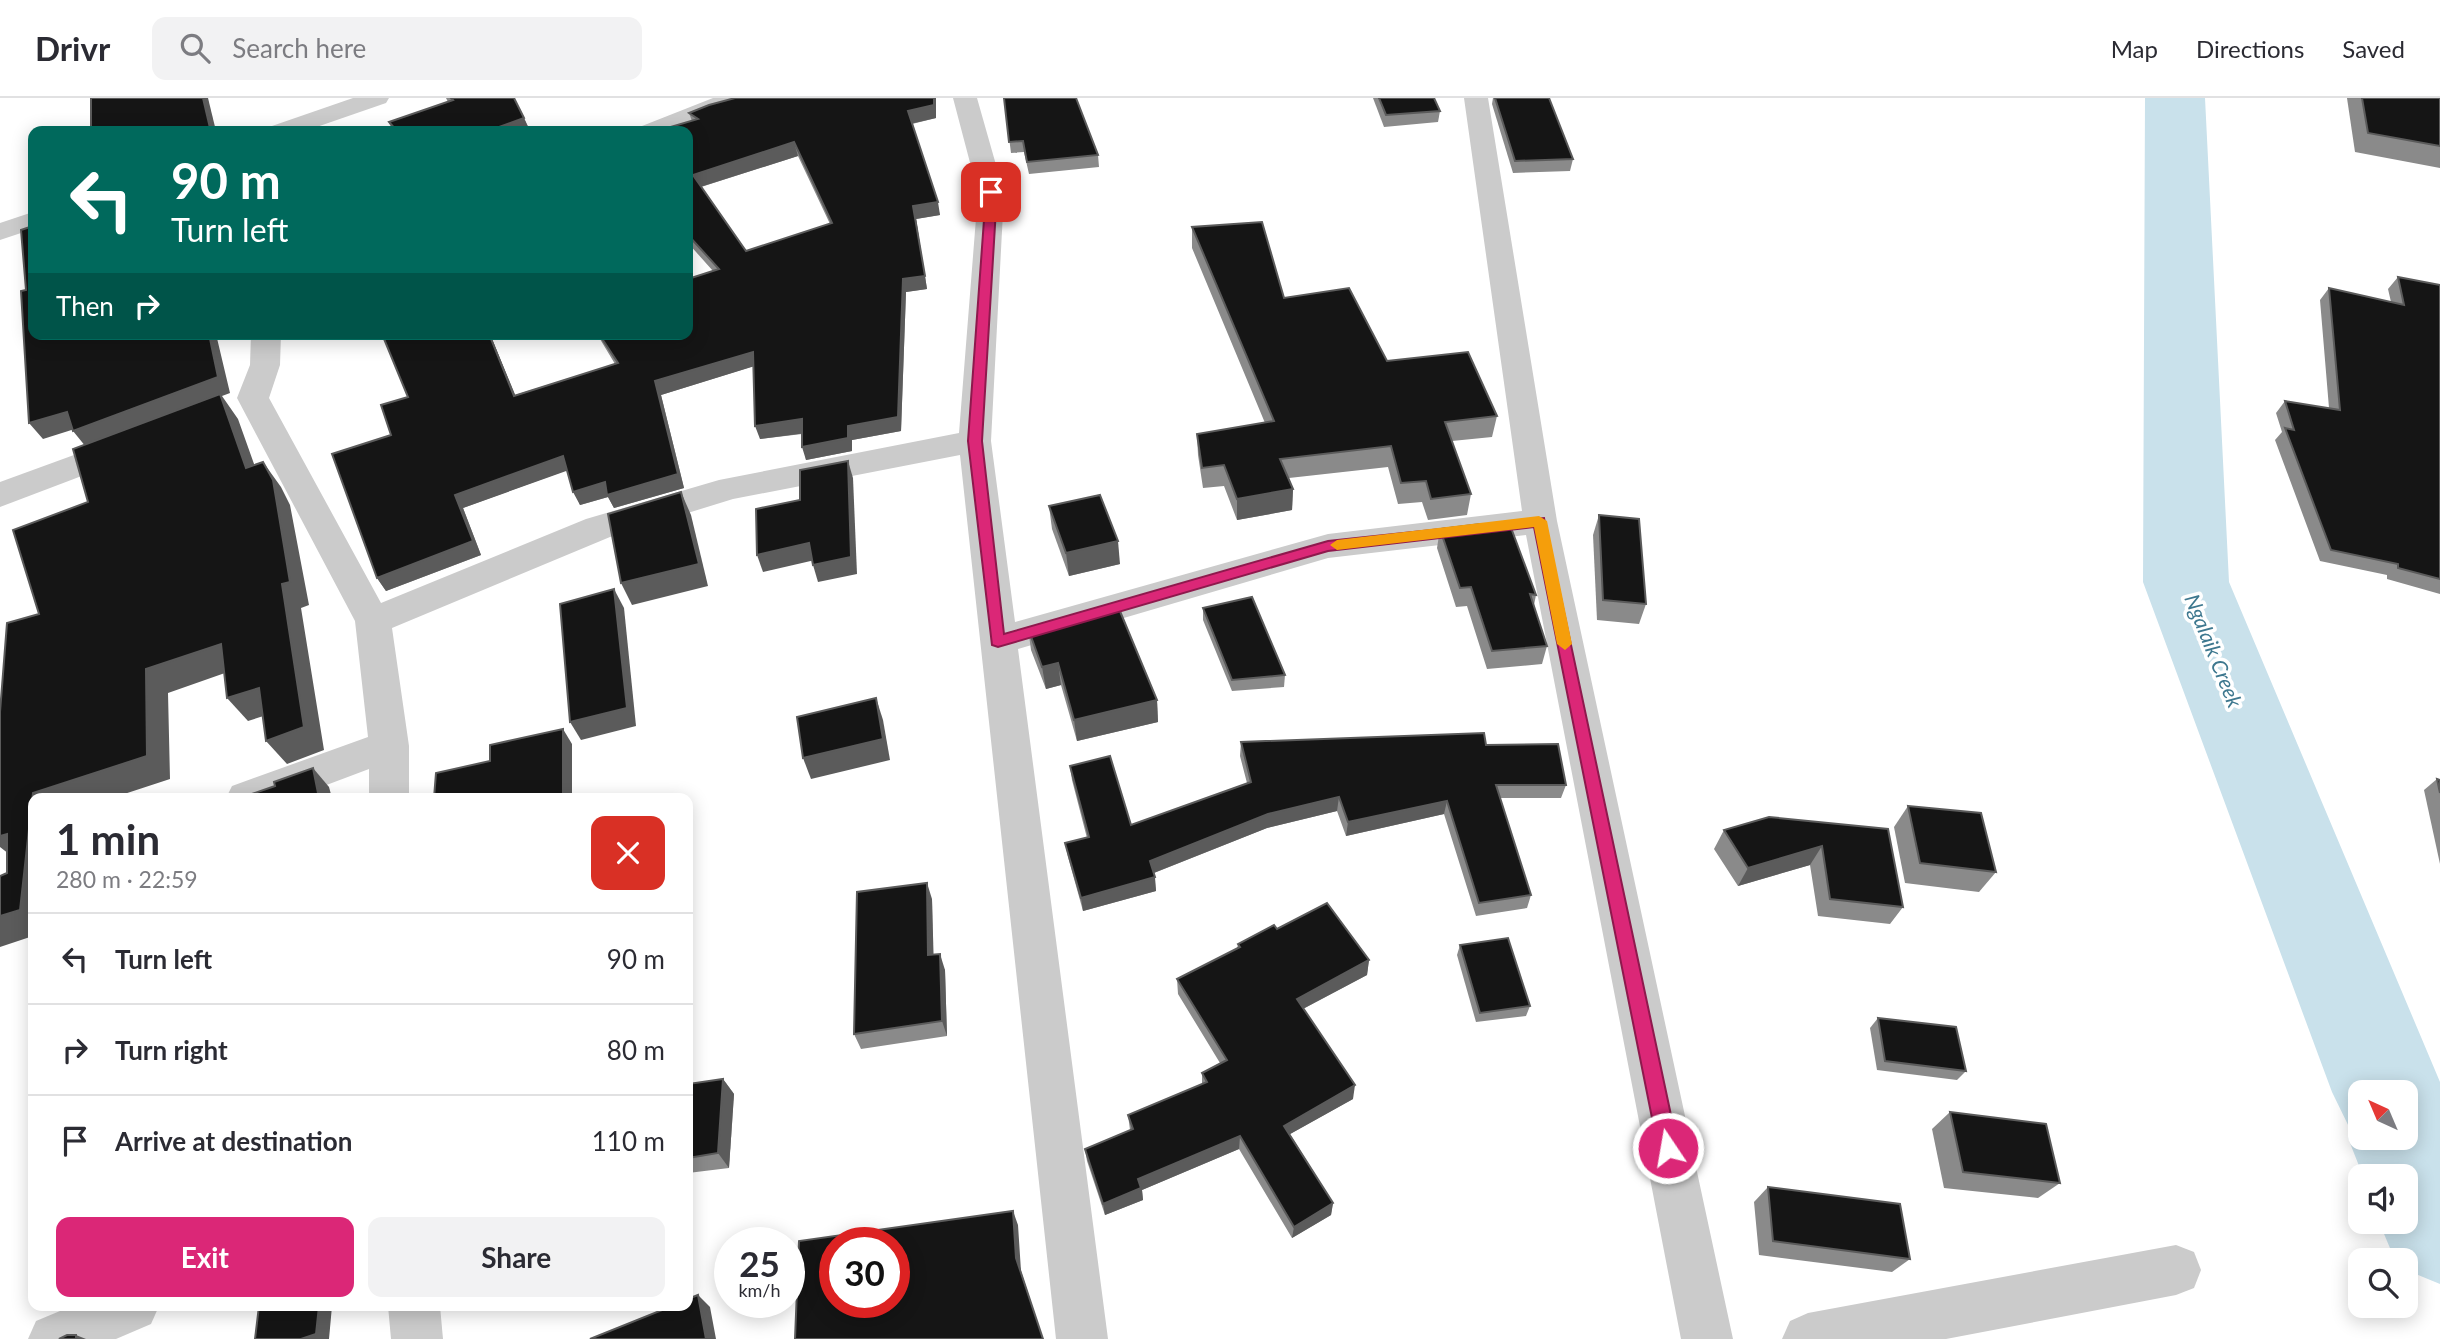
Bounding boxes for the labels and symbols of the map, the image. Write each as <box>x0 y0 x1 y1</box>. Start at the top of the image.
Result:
pin <box>961 162 1021 222</box>
water label: Ngalaik Creek <box>2180 590 2249 712</box>
north arrow <box>2348 1080 2418 1150</box>
position arrow <box>1631 1111 1705 1185</box>
speed limit sign: 30 <box>819 1227 910 1318</box>

